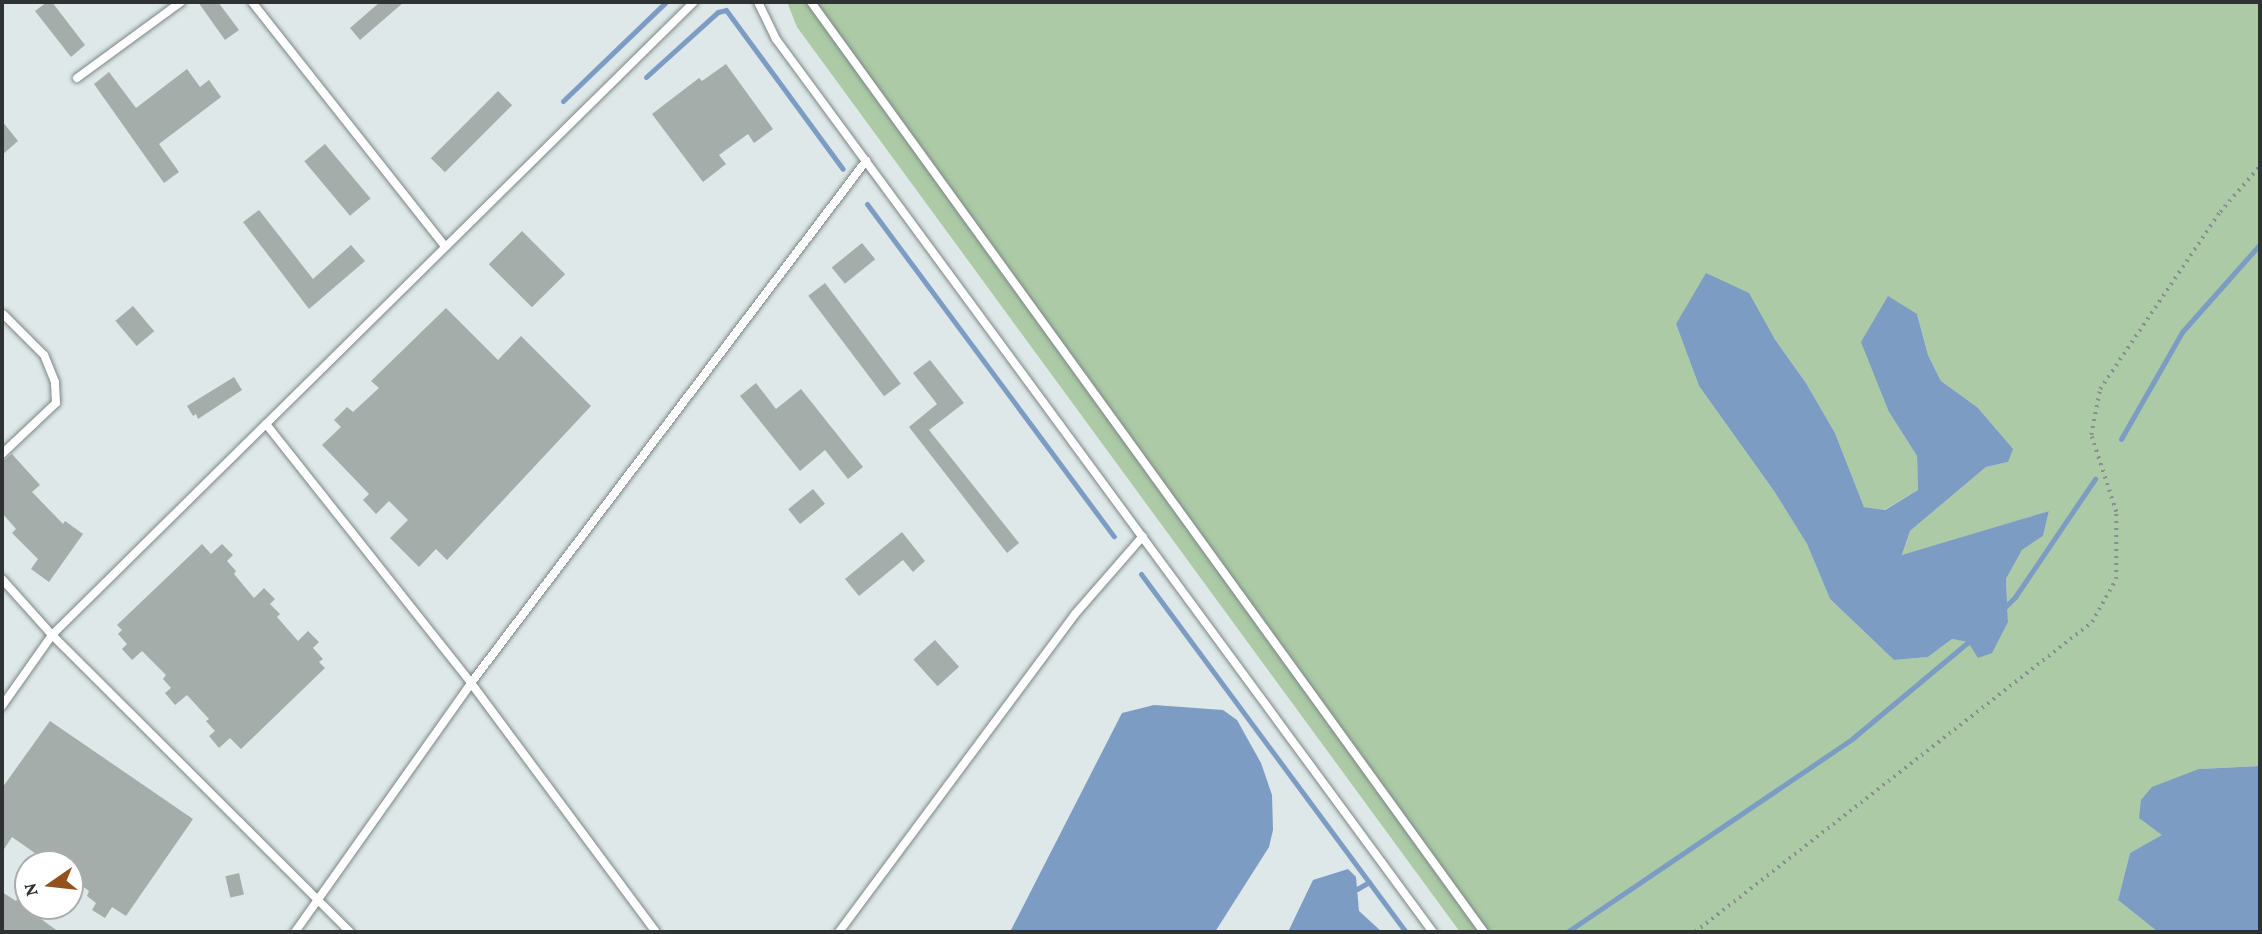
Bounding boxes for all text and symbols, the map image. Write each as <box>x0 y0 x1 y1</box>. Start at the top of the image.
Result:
north arrow <box>14 850 84 920</box>
text: N <box>18 881 42 899</box>

